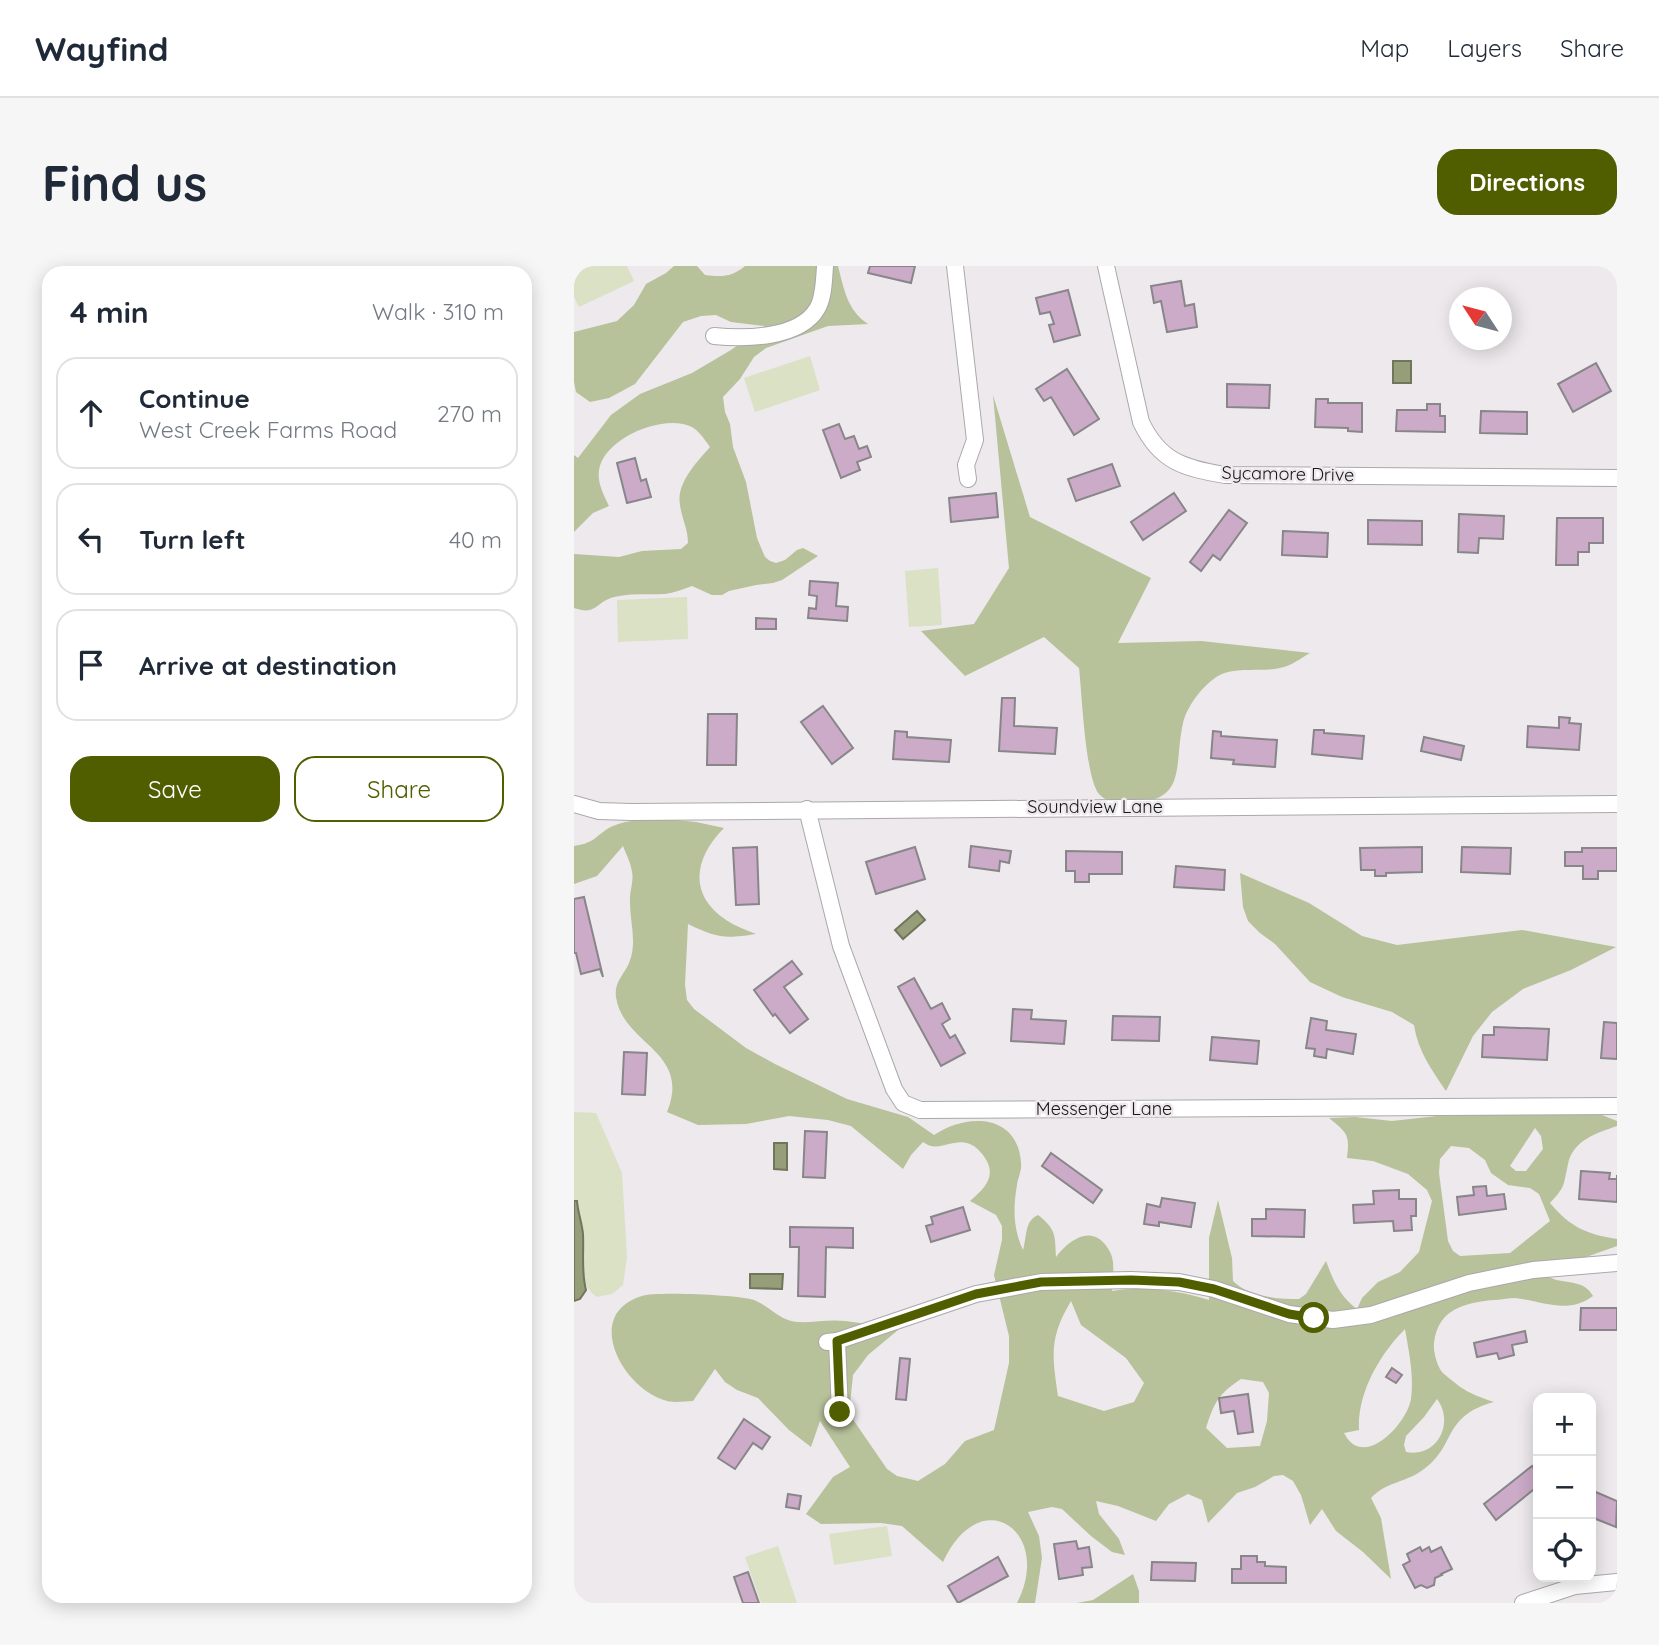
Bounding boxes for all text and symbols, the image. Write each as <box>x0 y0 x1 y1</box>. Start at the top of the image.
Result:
text: Wayfind <box>35 28 169 69</box>
text: Map <box>1360 33 1409 63</box>
text: Layers <box>1447 33 1522 63</box>
text: Share <box>1560 33 1624 63</box>
button: Directions <box>1437 149 1617 215</box>
text: Find us <box>42 152 207 213</box>
north arrow <box>1449 287 1512 350</box>
text: 4 min <box>70 293 149 331</box>
text: Walk · 310 m <box>372 297 504 326</box>
text: Continue <box>139 382 250 415</box>
icon: ahead <box>72 394 110 432</box>
text: 270 m <box>437 399 502 428</box>
text: West Creek Farms Road <box>139 415 397 444</box>
street label: Sycamore Drive <box>1221 461 1355 486</box>
icon: left <box>72 520 110 558</box>
text: Turn left <box>139 523 246 556</box>
text: 40 m <box>449 525 502 554</box>
icon: arrive <box>72 646 110 684</box>
text: Arrive at destination <box>139 649 397 682</box>
button: Save <box>70 756 280 822</box>
button: Share <box>294 756 504 822</box>
street label: Soundview Lane <box>1027 795 1163 818</box>
street label: Messenger Lane <box>1036 1097 1172 1120</box>
route start <box>1298 1302 1329 1333</box>
map controls <box>1533 1393 1596 1582</box>
button: + <box>1533 1393 1596 1456</box>
route end <box>824 1396 855 1427</box>
button: − <box>1533 1456 1596 1519</box>
button: locate <box>1533 1519 1596 1582</box>

